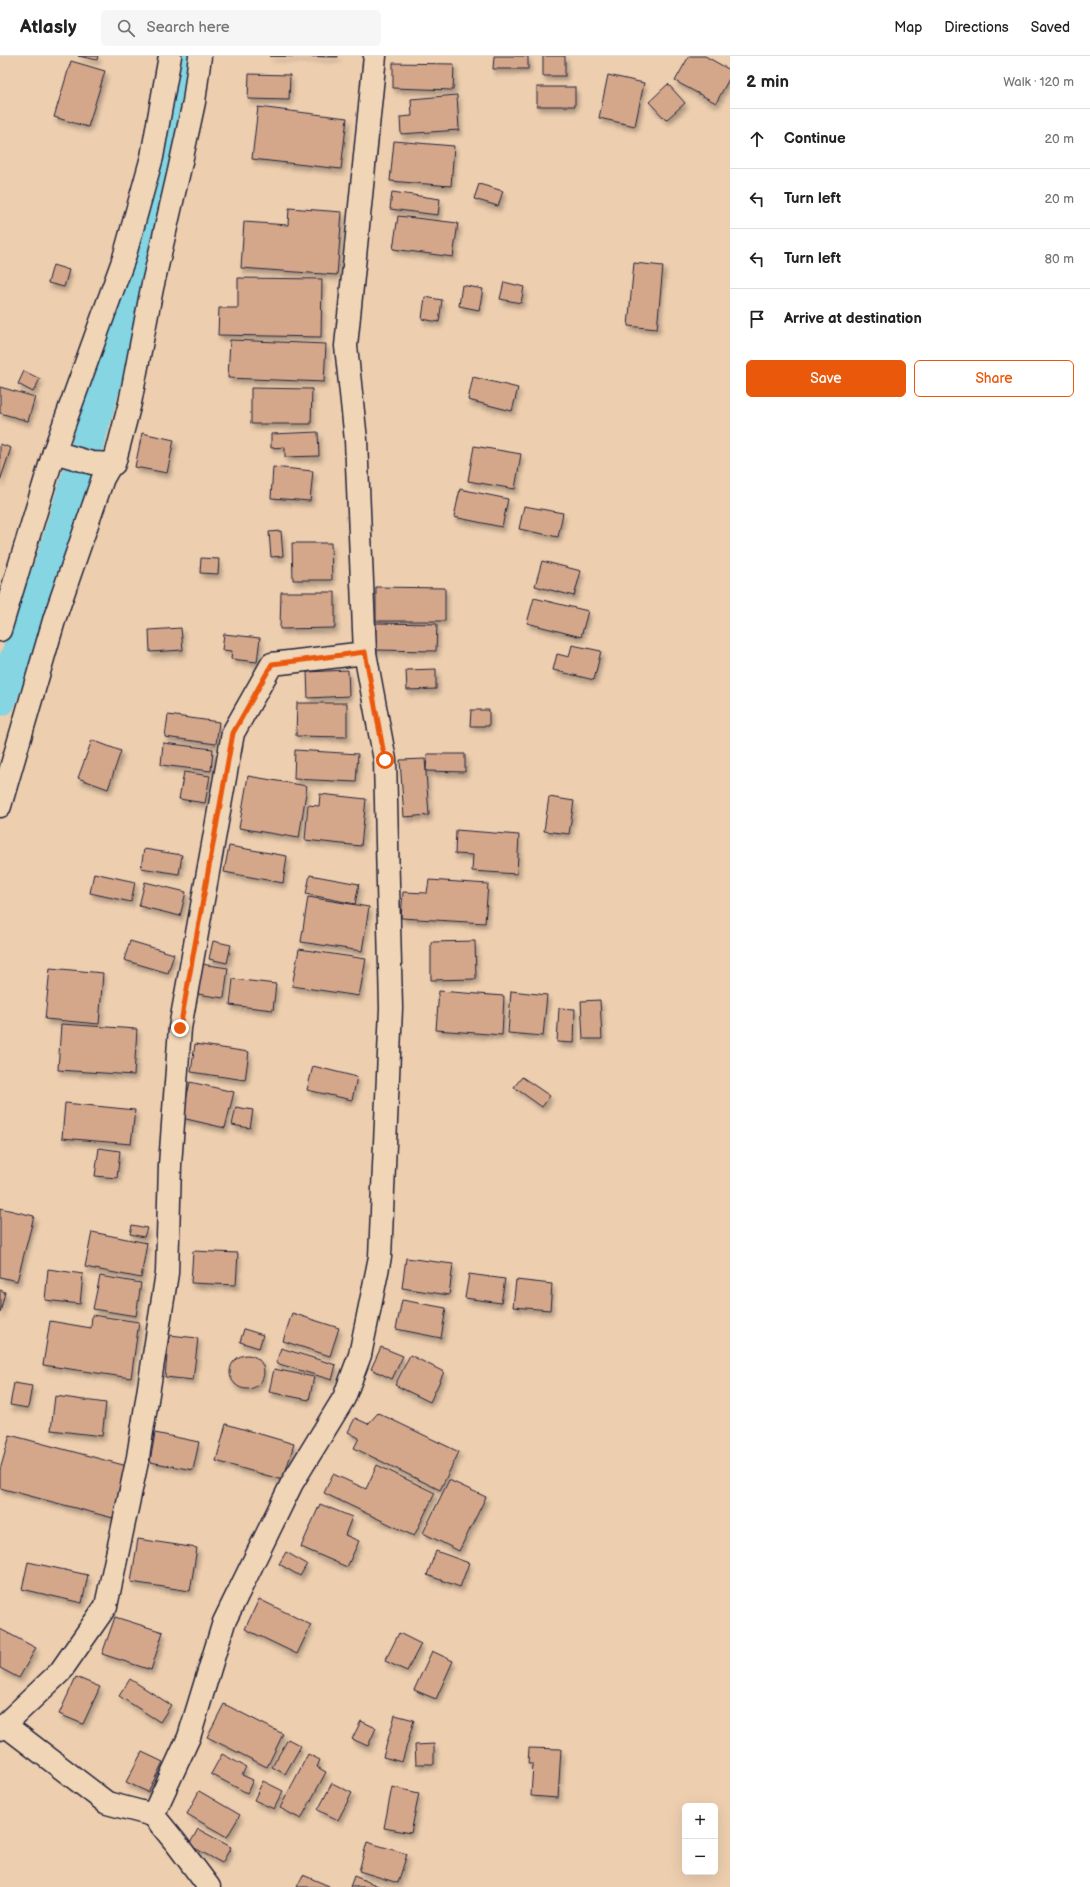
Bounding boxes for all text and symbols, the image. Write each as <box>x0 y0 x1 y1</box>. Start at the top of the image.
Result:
search box <box>101 10 381 46</box>
text: Atlasly <box>20 16 77 39</box>
icon: search <box>115 17 137 39</box>
text: Search here <box>147 18 230 37</box>
text: Map <box>894 19 922 36</box>
text: Directions <box>944 19 1009 36</box>
text: Saved <box>1031 19 1070 36</box>
text: 2 min <box>746 72 789 92</box>
text: Walk · 120 m <box>1003 74 1074 90</box>
icon: ahead <box>746 128 768 150</box>
text: Continue <box>784 129 846 148</box>
text: 20 m <box>1044 131 1074 147</box>
icon: left <box>746 188 768 210</box>
text: Turn left <box>784 189 841 208</box>
text: 20 m <box>1044 191 1074 207</box>
icon: left <box>746 248 768 270</box>
text: Turn left <box>784 249 841 268</box>
text: 80 m <box>1045 251 1074 267</box>
icon: arrive <box>746 308 768 330</box>
text: Arrive at destination <box>784 309 922 328</box>
button: Save <box>746 360 906 397</box>
button: Share <box>914 360 1074 397</box>
route start <box>376 751 394 769</box>
route end <box>171 1019 189 1037</box>
map controls <box>682 1803 718 1875</box>
button: + <box>682 1803 718 1839</box>
button: − <box>682 1839 718 1875</box>

